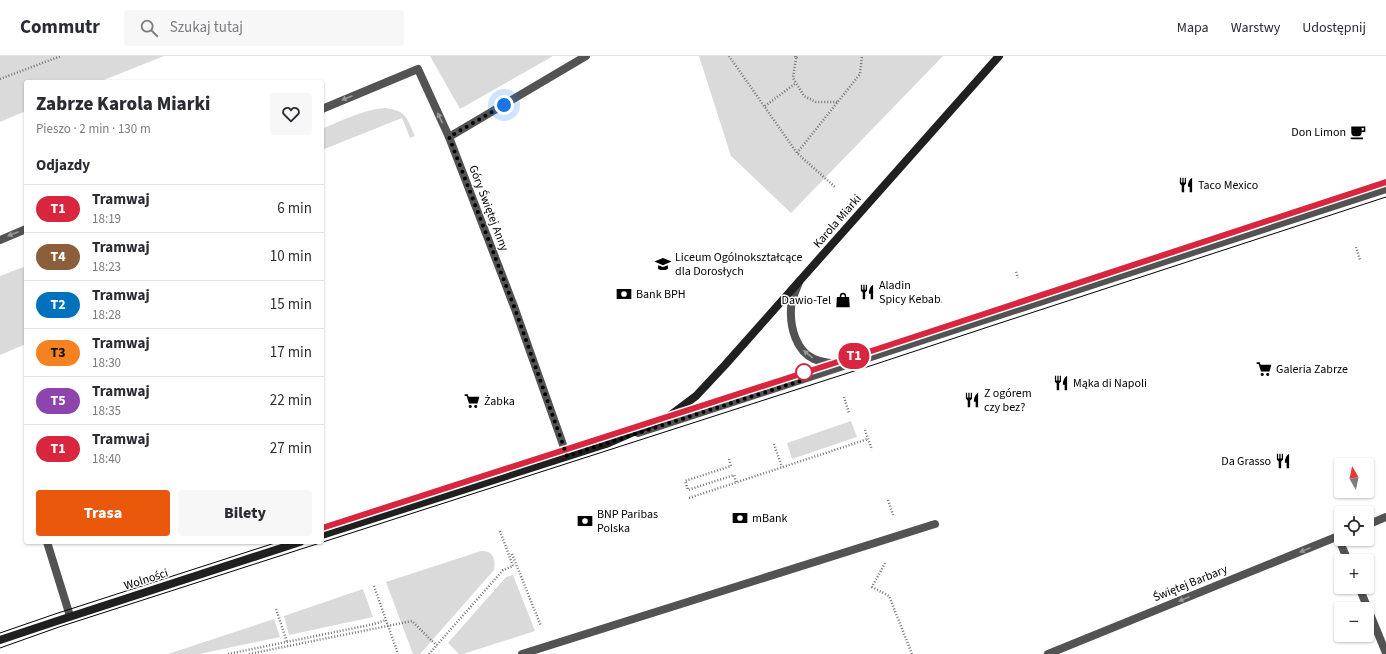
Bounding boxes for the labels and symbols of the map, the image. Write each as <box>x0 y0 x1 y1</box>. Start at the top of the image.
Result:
your location <box>494 95 514 115</box>
one-way arrow <box>341 96 353 102</box>
one-way arrow <box>437 112 443 124</box>
cafe icon: Don Limon <box>1349 123 1367 141</box>
place label: Don Limon <box>1291 124 1346 141</box>
street label: Góry Świętej Anny <box>464 163 513 254</box>
restaurant icon: Taco Mexico <box>1177 176 1195 194</box>
place label: Taco Mexico <box>1198 177 1258 194</box>
street label: Karola Miarki <box>809 191 865 252</box>
one-way arrow <box>7 232 19 238</box>
place label: Liceum Ogólnokształcące dla Dorosłych <box>675 249 802 280</box>
school or university icon: Liceum Ogólnokształcące dla Dorosłych <box>654 255 672 273</box>
place label: Aladin Spicy Kebab <box>879 277 941 308</box>
restaurant icon: Aladin Spicy Kebab <box>858 283 876 301</box>
bank icon: Bank BPH <box>615 285 633 303</box>
place label: Bank BPH <box>636 286 686 303</box>
shop icon: Dawio-Tel <box>834 291 852 309</box>
place label: Dawio-Tel <box>782 292 831 309</box>
line badge: T1 <box>836 343 872 369</box>
one-way arrow <box>802 350 813 358</box>
supermarket icon: Galeria Zabrze <box>1255 360 1273 378</box>
place label: Galeria Zabrze <box>1276 361 1348 378</box>
unlabelled marker <box>795 363 813 381</box>
restaurant icon: Mąka di Napoli <box>1052 374 1070 392</box>
place label: Mąka di Napoli <box>1073 375 1147 392</box>
place label: Z ogórem czy bez? <box>984 385 1032 416</box>
restaurant icon: Z ogórem czy bez? <box>963 391 981 409</box>
supermarket icon: Żabka <box>463 392 481 410</box>
place label: Żabka <box>484 393 515 410</box>
restaurant icon: Da Grasso <box>1274 452 1292 470</box>
place label: Da Grasso <box>1221 453 1271 470</box>
north arrow <box>1334 458 1374 498</box>
place label: BNP Paribas Polska <box>597 506 658 537</box>
bank icon: mBank <box>731 509 749 527</box>
place label: mBank <box>752 510 788 527</box>
bank icon: BNP Paribas Polska <box>576 512 594 530</box>
one-way arrow <box>1298 547 1310 553</box>
street label: Świętej Barbary <box>1150 561 1230 606</box>
street label: Wolności <box>122 564 170 595</box>
one-way arrow <box>1178 596 1190 602</box>

